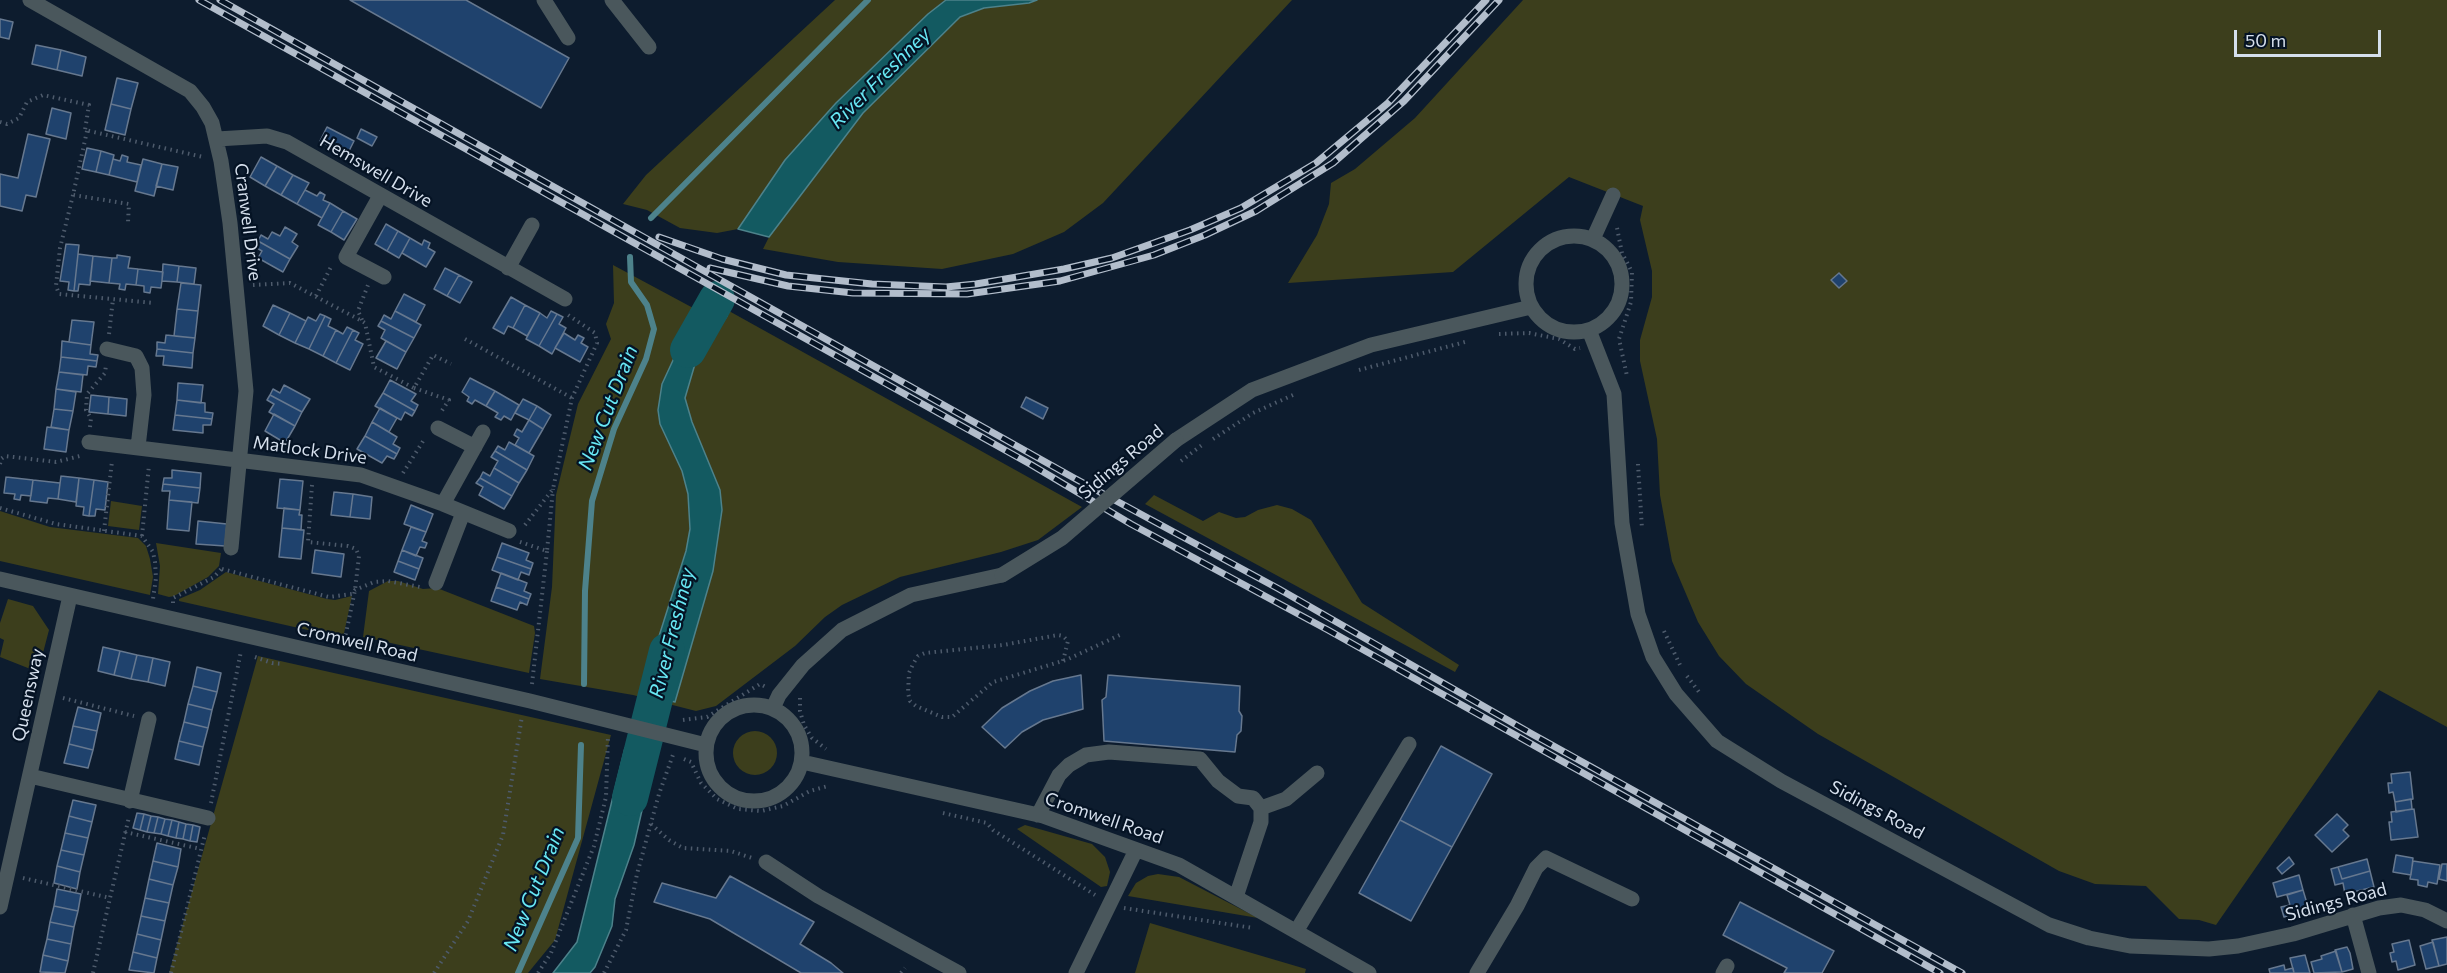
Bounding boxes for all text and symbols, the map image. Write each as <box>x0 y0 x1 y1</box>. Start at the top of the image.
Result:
scale bar <box>2237 18 2384 56</box>
water label: River Freshney <box>824 22 936 134</box>
text: 50 m <box>2245 29 2286 51</box>
street label: Hemswell Drive <box>316 130 436 212</box>
street label: Cranwell Drive <box>230 162 266 282</box>
water label: New Cut Drain <box>573 342 643 474</box>
street label: Sidings Road <box>1074 420 1168 504</box>
street label: Matlock Drive <box>252 431 368 469</box>
water label: River Freshney <box>644 566 700 700</box>
street label: Cromwell Road <box>294 618 420 666</box>
street label: Queensway <box>8 646 48 744</box>
street label: Sidings Road <box>1826 776 1928 844</box>
street label: Cromwell Road <box>1042 788 1166 848</box>
water label: New Cut Drain <box>498 823 570 955</box>
street label: Sidings Road <box>2283 878 2389 926</box>

